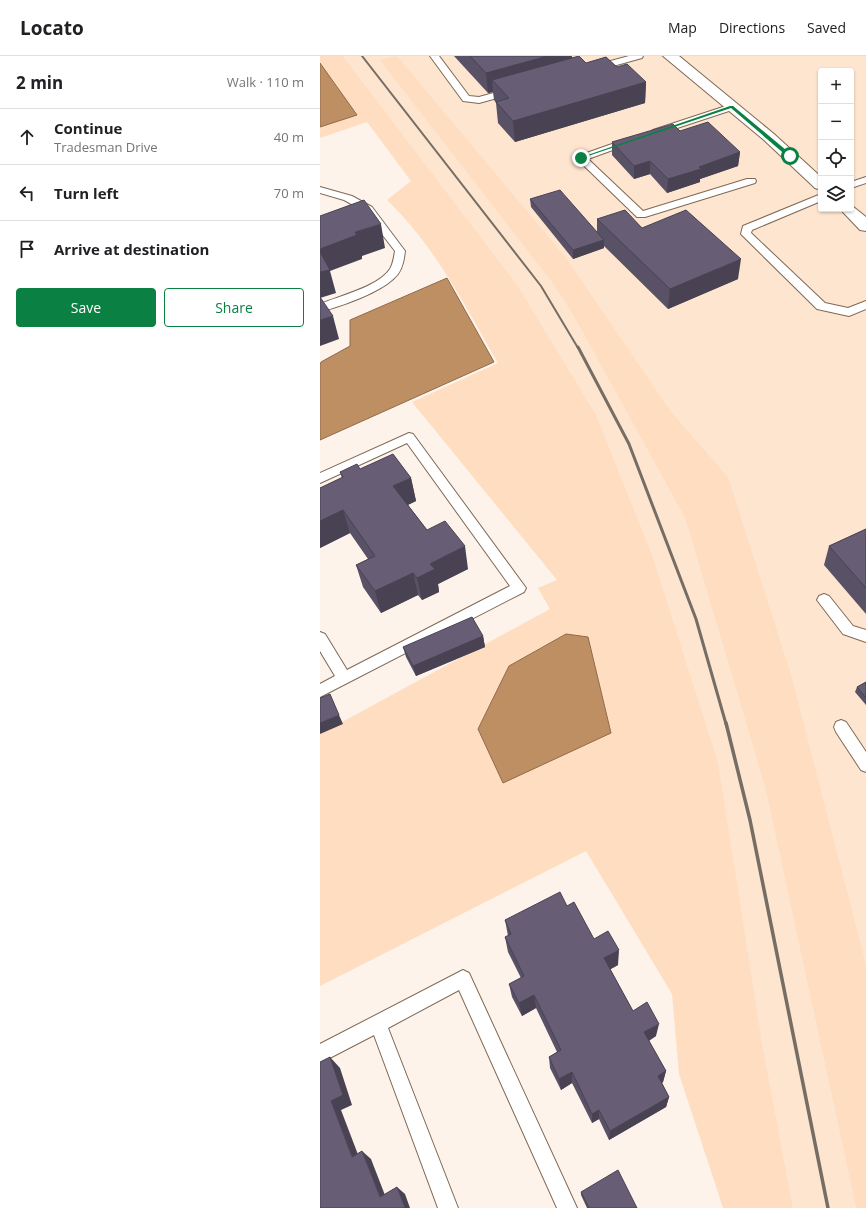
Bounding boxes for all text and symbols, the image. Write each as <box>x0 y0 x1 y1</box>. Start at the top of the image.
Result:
text: Locato <box>20 15 84 41</box>
text: Map <box>668 18 697 37</box>
text: Directions <box>719 18 785 37</box>
text: Saved <box>807 18 846 37</box>
map controls <box>818 68 854 212</box>
button: + <box>818 68 854 104</box>
text: 2 min <box>16 71 63 94</box>
text: Walk · 110 m <box>227 73 304 91</box>
button: − <box>818 104 854 140</box>
text: Continue <box>54 118 122 138</box>
icon: ahead <box>16 126 38 148</box>
text: 40 m <box>274 128 304 146</box>
text: Tradesman Drive <box>54 138 158 156</box>
button: locate <box>818 140 854 176</box>
route start <box>781 147 799 165</box>
route end <box>572 149 590 167</box>
button: layers <box>818 176 854 212</box>
icon: left <box>16 182 38 204</box>
text: Turn left <box>54 183 119 203</box>
text: 70 m <box>274 184 304 202</box>
icon: arrive <box>16 238 38 260</box>
text: Arrive at destination <box>54 239 209 259</box>
button: Save <box>16 288 156 327</box>
button: Share <box>164 288 304 327</box>

